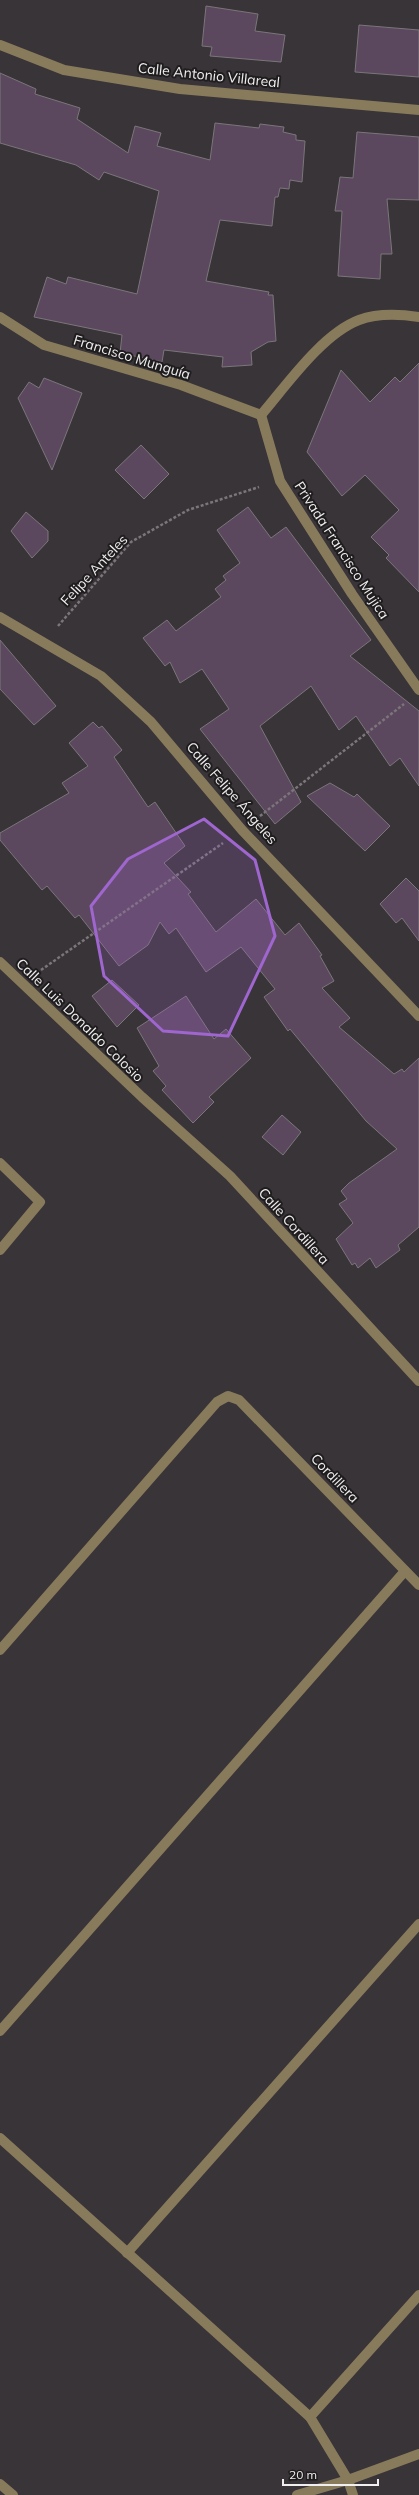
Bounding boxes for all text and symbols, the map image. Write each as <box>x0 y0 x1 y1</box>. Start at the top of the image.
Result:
street label: Calle Antonio Villareal <box>137 59 281 91</box>
street label: Francisco Munguía <box>71 331 193 383</box>
street label: Privada Francisco Mujica <box>291 478 393 622</box>
street label: Felipe Anteles <box>57 531 131 609</box>
street label: Calle Felipe Ángeles <box>183 738 281 848</box>
street label: Calle Luis Donaldo Colosio <box>12 954 148 1086</box>
street label: Calle Cordillera <box>255 1184 333 1268</box>
street label: Cordillera <box>307 1450 363 1506</box>
scale bar <box>283 2461 378 2487</box>
text: 20 m <box>289 2467 317 2482</box>

